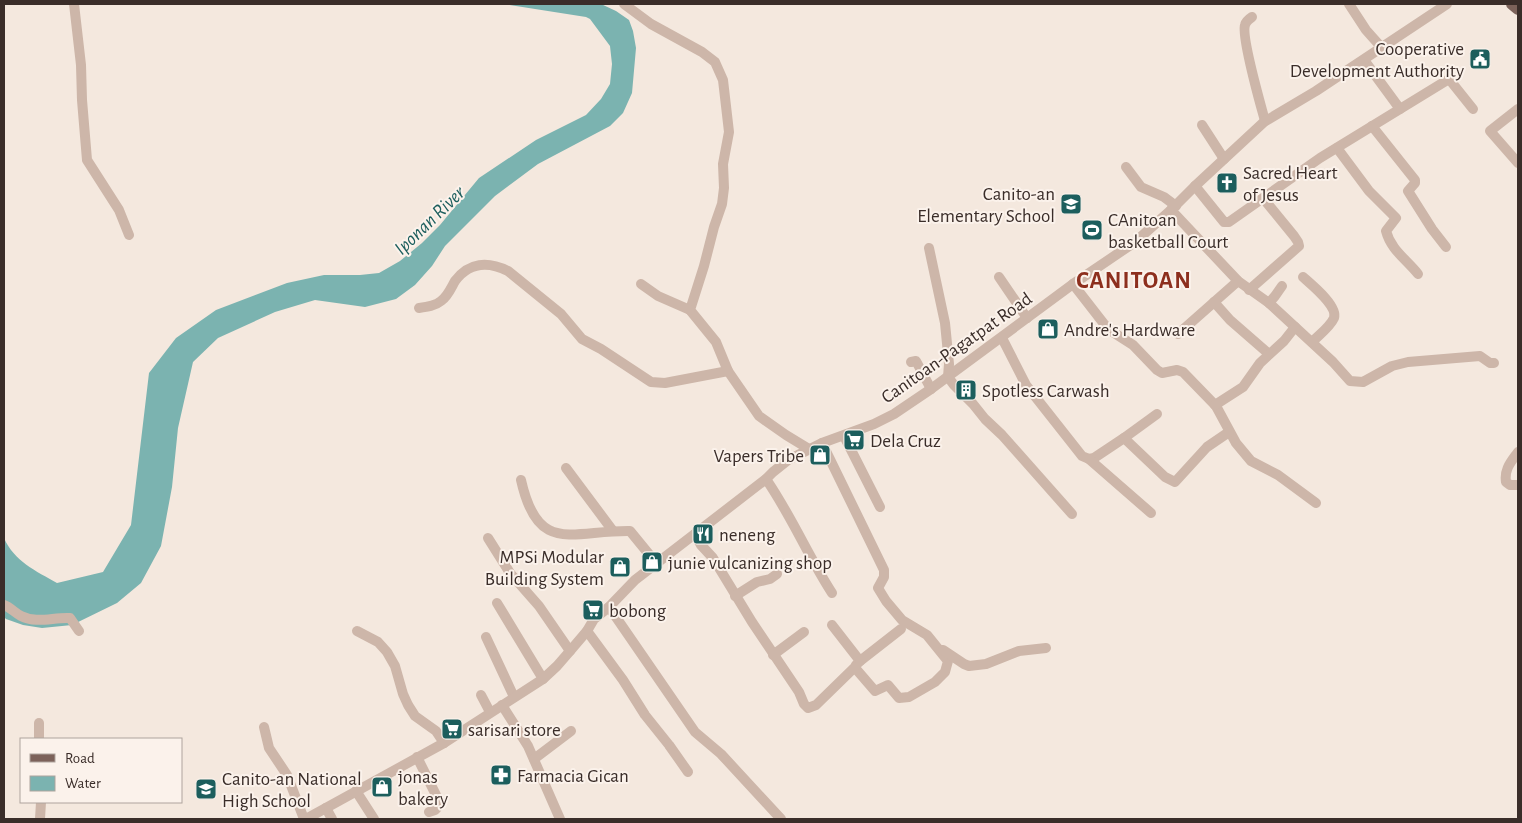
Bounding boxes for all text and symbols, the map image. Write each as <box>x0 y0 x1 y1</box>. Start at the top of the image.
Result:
place label: Cooperative Development Authority <box>1290 40 1464 81</box>
public building icon: Cooperative Development Authority <box>1468 47 1492 71</box>
place label: Sacred Heart of Jesus <box>1243 164 1338 205</box>
church icon: Sacred Heart of Jesus <box>1215 171 1239 195</box>
water label: Iponan River <box>391 182 469 259</box>
place label: Canito-an Elementary School <box>917 185 1055 226</box>
school or university icon: Canito-an Elementary School <box>1059 192 1083 216</box>
place label: CAnitoan basketball Court <box>1108 211 1228 252</box>
sports icon: CAnitoan basketball Court <box>1080 218 1104 242</box>
district label: CANITOAN <box>1076 269 1192 293</box>
street label: Canitoan-Pagatpat Road <box>878 289 1036 407</box>
shop icon: Andre's Hardware <box>1036 317 1060 341</box>
place label: Andre's Hardware <box>1064 321 1195 340</box>
building icon: Spotless Carwash <box>954 378 978 402</box>
place label: Spotless Carwash <box>982 382 1110 401</box>
supermarket icon: Dela Cruz <box>842 428 866 452</box>
place label: Dela Cruz <box>870 432 941 451</box>
shop icon: Vapers Tribe <box>808 443 832 467</box>
place label: Vapers Tribe <box>713 447 804 466</box>
restaurant icon: neneng <box>691 522 715 546</box>
place label: neneng <box>719 526 776 545</box>
place label: MPSi Modular Building System <box>485 548 604 589</box>
shop icon: junie vulcanizing shop <box>640 550 664 574</box>
place label: junie vulcanizing shop <box>668 554 832 573</box>
shop icon: MPSi Modular Building System <box>608 555 632 579</box>
supermarket icon: bobong <box>581 598 605 622</box>
place label: bobong <box>609 602 667 621</box>
supermarket icon: sarisari store <box>440 717 464 741</box>
place label: sarisari store <box>468 721 561 740</box>
legend <box>20 738 182 803</box>
text: Road <box>65 751 95 766</box>
pharmacy icon: Farmacia Gican <box>489 763 513 787</box>
place label: Farmacia Gican <box>517 767 629 786</box>
place label: jonas bakery <box>398 768 448 809</box>
place label: Canito-an National High School <box>222 770 362 811</box>
shop icon: jonas bakery <box>370 775 394 799</box>
text: Water <box>65 776 101 791</box>
school or university icon: Canito-an National High School <box>194 777 218 801</box>

